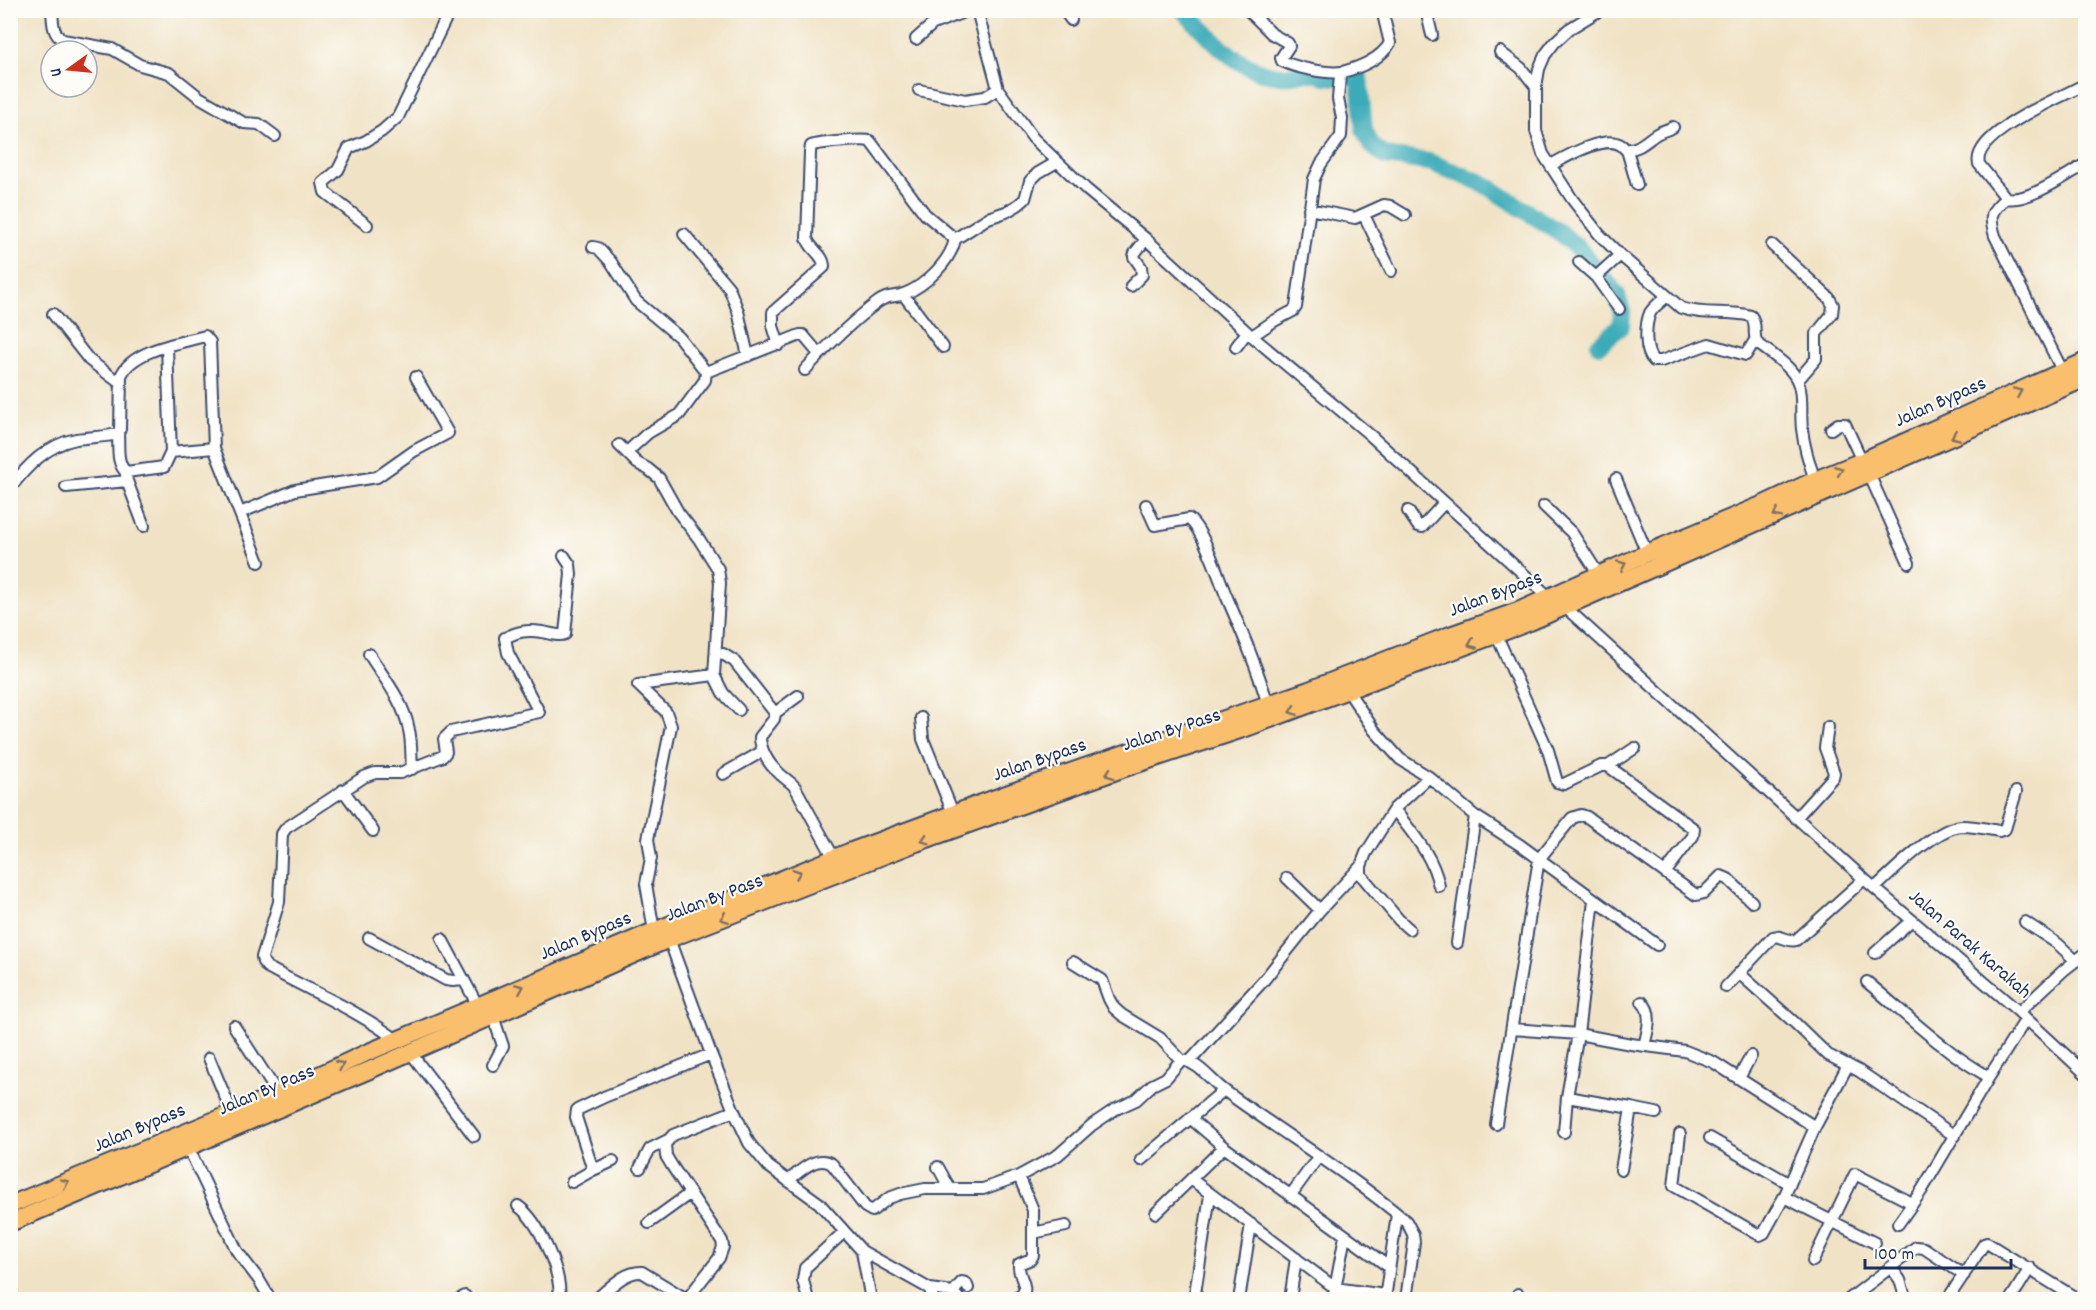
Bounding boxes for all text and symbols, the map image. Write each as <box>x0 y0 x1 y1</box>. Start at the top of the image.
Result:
north arrow <box>39 39 99 99</box>
text: U <box>45 65 69 79</box>
street label: Jalan Bypass <box>1891 370 1991 436</box>
one-way arrow <box>2011 387 2022 399</box>
one-way arrow <box>1951 429 1962 441</box>
one-way arrow <box>1833 465 1844 477</box>
one-way arrow <box>1772 507 1783 519</box>
one-way arrow <box>1615 560 1626 572</box>
street label: Jalan Bypass <box>1445 564 1547 626</box>
one-way arrow <box>1467 637 1478 649</box>
street label: Jalan By Pass <box>1119 702 1225 760</box>
one-way arrow <box>1288 704 1299 716</box>
street label: Jalan Bypass <box>989 732 1091 790</box>
one-way arrow <box>1104 767 1115 780</box>
one-way arrow <box>920 832 931 845</box>
street label: Jalan By Pass <box>662 868 768 930</box>
one-way arrow <box>790 868 801 880</box>
street label: Jalan Parak Karakah <box>1901 884 2037 1006</box>
street label: Jalan Bypass <box>536 905 636 969</box>
one-way arrow <box>719 911 730 923</box>
one-way arrow <box>513 983 524 995</box>
street label: Jalan By Pass <box>215 1058 319 1124</box>
one-way arrow <box>334 1060 345 1072</box>
street label: Jalan Bypass <box>90 1097 190 1161</box>
one-way arrow <box>58 1179 69 1191</box>
scale bar <box>1865 1232 2010 1270</box>
text: 100 m <box>1874 1243 1914 1268</box>

